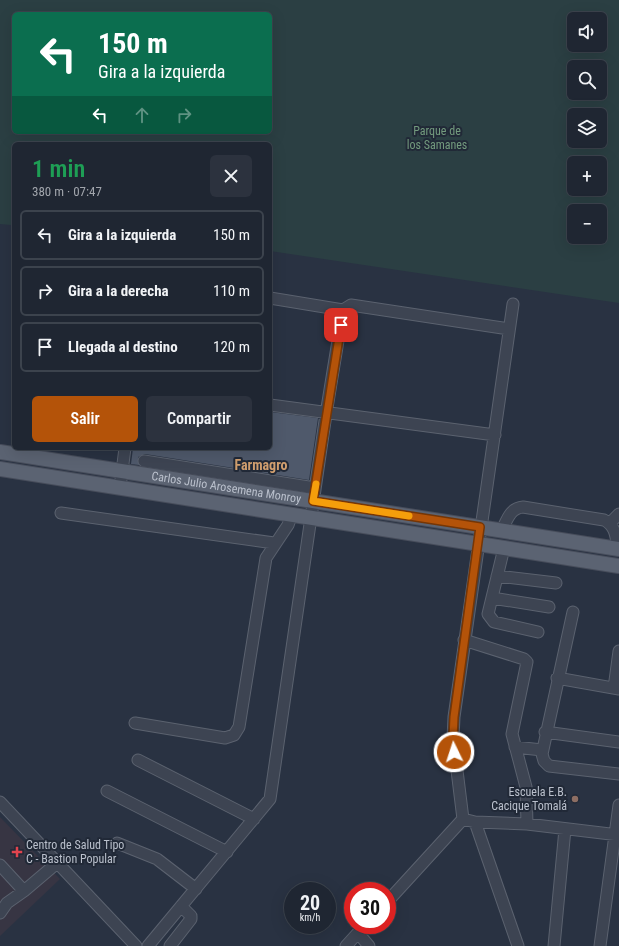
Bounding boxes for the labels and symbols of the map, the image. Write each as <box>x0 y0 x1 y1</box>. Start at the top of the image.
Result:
park label: Parque de los Samanes <box>407 124 467 152</box>
pin <box>324 308 358 342</box>
district label: Farmagro <box>234 457 288 473</box>
street label: Carlos Julio Arosemena Monroy <box>150 469 302 506</box>
position arrow <box>433 731 475 773</box>
place label: Escuela E.B. Cacique Tomalá <box>491 785 567 813</box>
marker: Escuela E.B. Cacique Tomalá <box>570 794 580 804</box>
place label: Centro de Salud Tipo C - Bastion Popular <box>26 838 124 866</box>
marker: Centro de Salud Tipo C - Bastion Popular <box>11 846 23 858</box>
speed limit sign: 30 <box>344 882 396 934</box>

